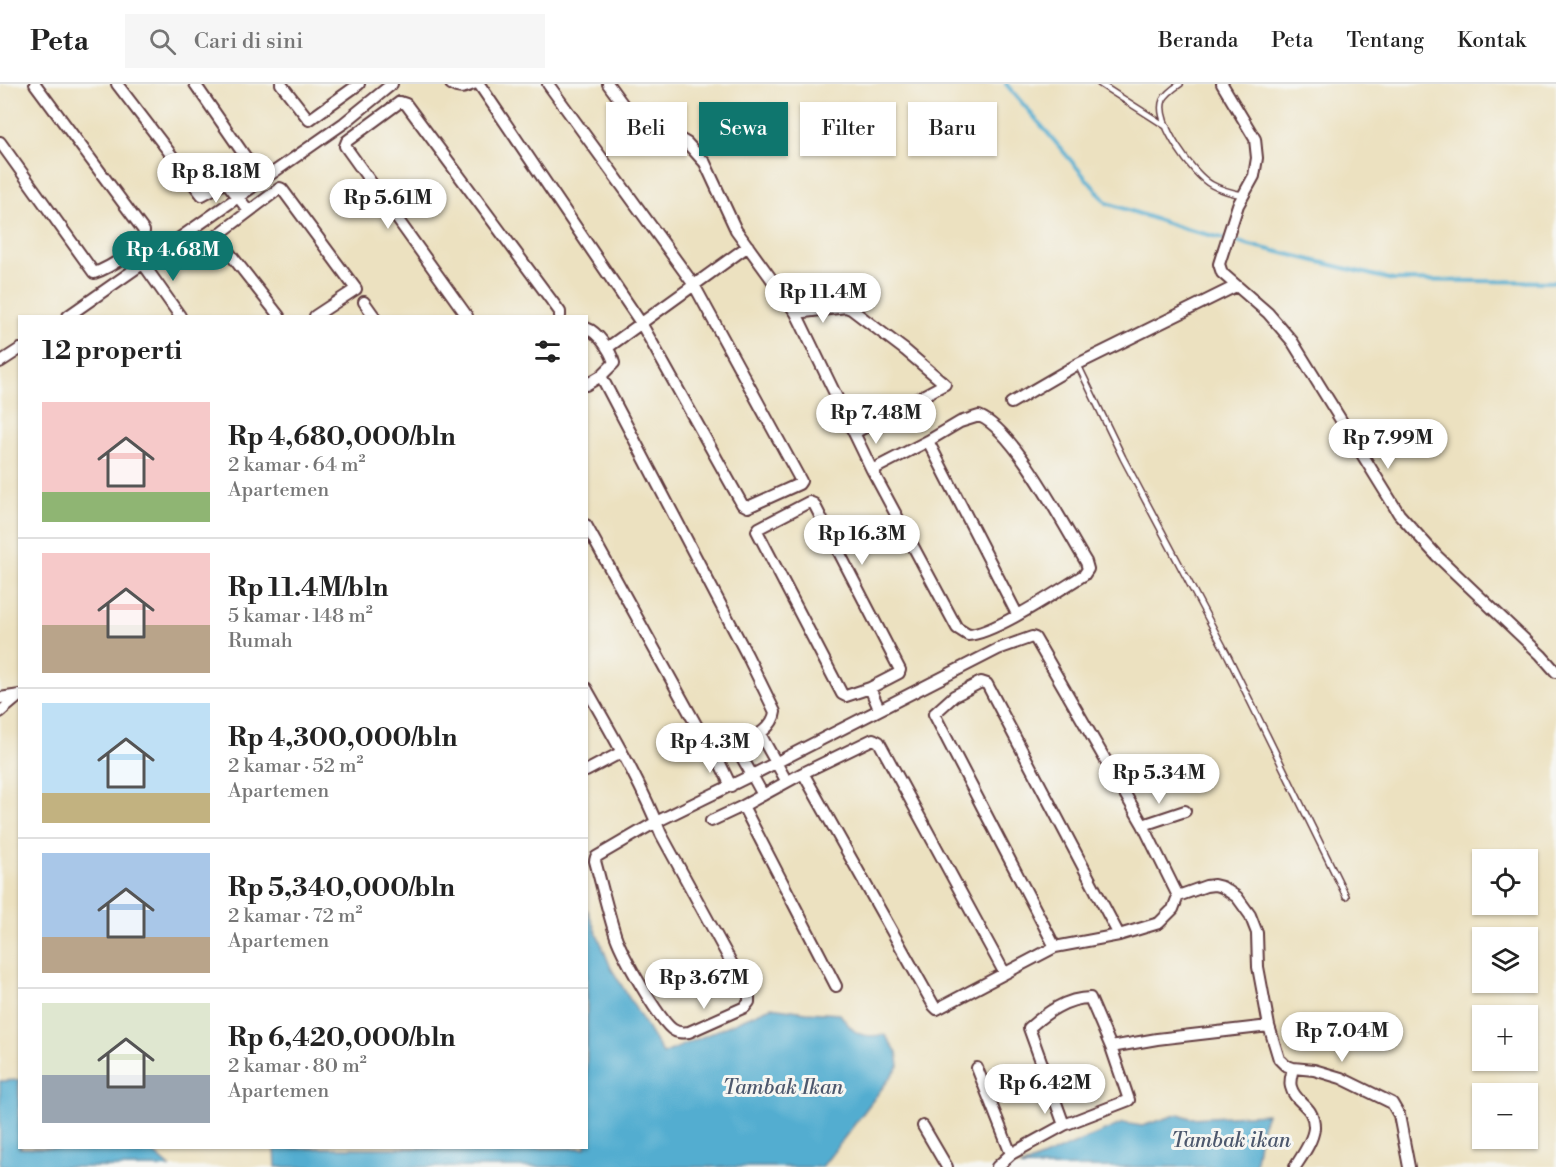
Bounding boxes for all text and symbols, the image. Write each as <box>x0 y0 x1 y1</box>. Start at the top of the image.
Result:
search box <box>125 14 545 68</box>
text: Peta <box>30 24 89 59</box>
icon: search <box>146 25 179 58</box>
text: Cari di sini <box>194 28 303 55</box>
text: Beranda <box>1158 28 1238 54</box>
text: Peta <box>1271 28 1313 54</box>
text: Tentang <box>1346 28 1424 54</box>
text: Kontak <box>1457 28 1526 54</box>
chip: Beli <box>606 102 687 156</box>
chip: Sewa <box>699 102 788 156</box>
chip: Filter <box>800 102 896 156</box>
chip: Baru <box>908 102 997 156</box>
pin: Rp 8.18M <box>154 153 278 204</box>
text: Rp 8.18M <box>171 160 261 185</box>
pin: Rp 5.61M <box>326 179 450 230</box>
text: Rp 5.61M <box>344 186 432 211</box>
pin: Rp 4.68M <box>111 231 235 282</box>
text: Rp 4.68M <box>126 238 220 263</box>
pin: Rp 11.4M <box>761 273 885 324</box>
text: Rp 11.4M <box>779 280 867 305</box>
text: 12 properti <box>42 335 182 367</box>
icon: filters <box>531 335 564 368</box>
pin: Rp 7.48M <box>814 394 938 445</box>
text: Rp 7.48M <box>830 401 922 426</box>
pin: Rp 7.99M <box>1326 419 1450 470</box>
text: Rp 4,680,000/bln <box>228 421 456 453</box>
icon: home <box>90 426 162 498</box>
text: Rp 7.99M <box>1343 426 1433 451</box>
text: 2 kamar · 64 m² <box>228 453 366 478</box>
text: Apartemen <box>228 478 329 503</box>
pin: Rp 16.3M <box>800 515 924 566</box>
text: Rp 16.3M <box>818 522 906 547</box>
text: Rp 11.4M/bln <box>228 572 388 604</box>
icon: home <box>90 577 162 649</box>
text: 5 kamar · 148 m² <box>228 604 373 629</box>
text: Rumah <box>228 629 293 654</box>
text: Rp 4,300,000/bln <box>228 722 457 754</box>
pin: Rp 4.3M <box>655 723 765 774</box>
icon: home <box>90 727 162 799</box>
text: Rp 4.3M <box>670 730 750 755</box>
text: 2 kamar · 52 m² <box>228 754 364 779</box>
pin: Rp 5.34M <box>1097 754 1221 805</box>
text: Rp 5.34M <box>1113 761 1205 786</box>
text: Apartemen <box>228 779 329 804</box>
map controls <box>1472 849 1538 1149</box>
button: locate <box>1472 849 1538 915</box>
text: Rp 5,340,000/bln <box>228 872 455 904</box>
icon: home <box>90 877 162 949</box>
text: 2 kamar · 72 m² <box>228 904 362 929</box>
button: layers <box>1472 927 1538 993</box>
text: Apartemen <box>228 929 329 954</box>
pin: Rp 3.67M <box>642 959 766 1010</box>
text: Rp 3.67M <box>659 966 749 991</box>
button: + <box>1472 1005 1538 1071</box>
pin: Rp 7.04M <box>1280 1012 1404 1063</box>
text: Rp 7.04M <box>1295 1019 1389 1044</box>
text: Rp 6,420,000/bln <box>228 1022 455 1054</box>
icon: home <box>90 1027 162 1099</box>
text: 2 kamar · 80 m² <box>228 1054 367 1079</box>
pin: Rp 6.42M <box>983 1064 1107 1115</box>
text: Rp 6.42M <box>998 1071 1092 1096</box>
water label: Tambak Ikan <box>723 1075 843 1101</box>
text: Apartemen <box>228 1079 329 1104</box>
button: − <box>1472 1083 1538 1149</box>
water label: Tambak ikan <box>1171 1128 1291 1154</box>

